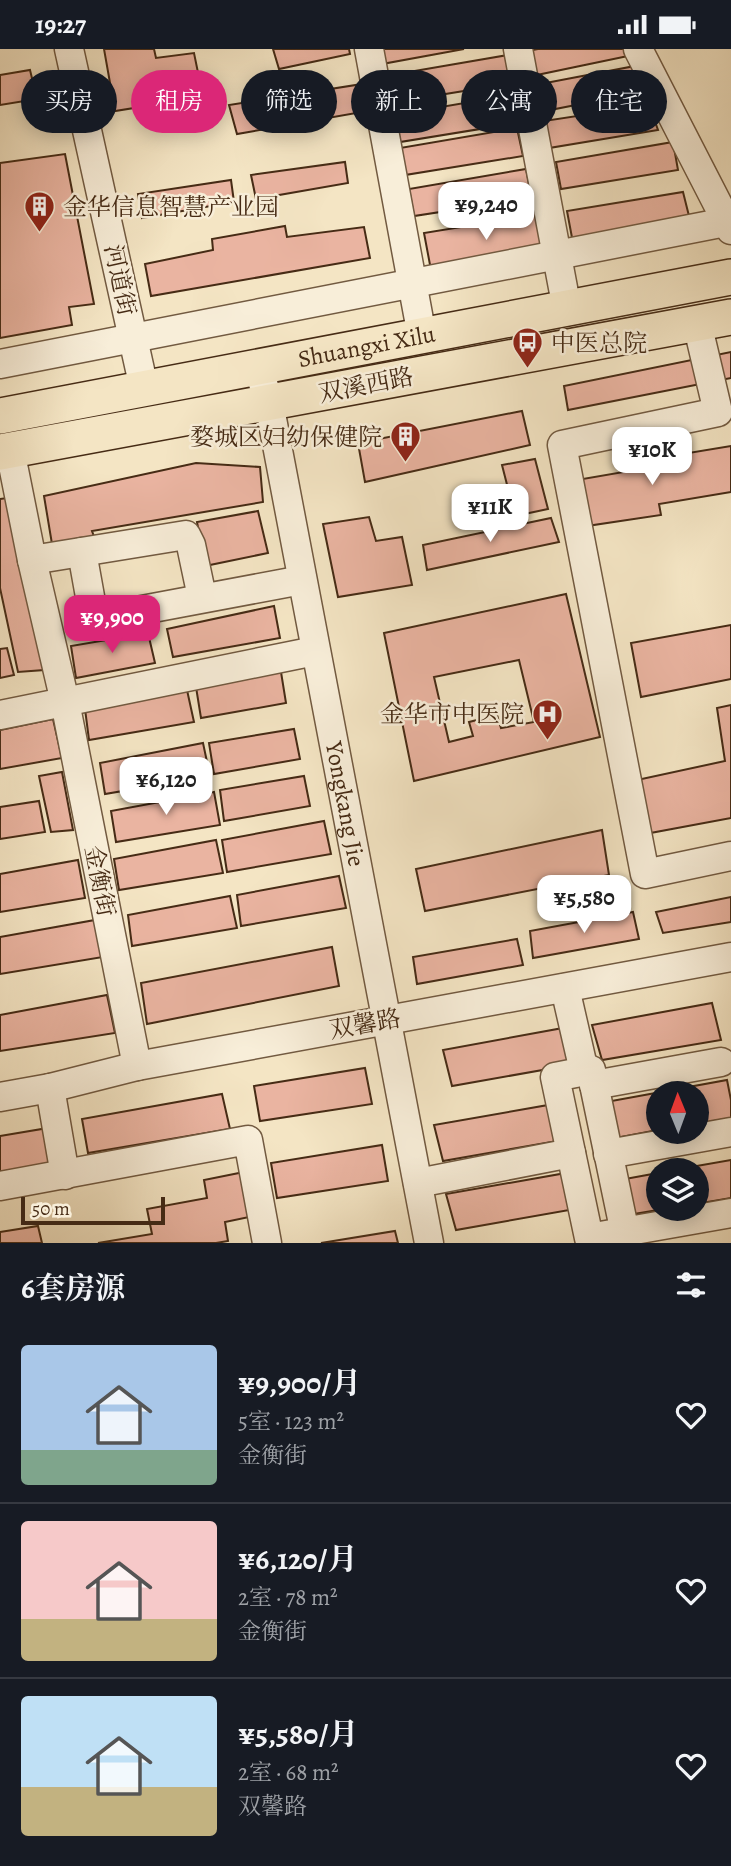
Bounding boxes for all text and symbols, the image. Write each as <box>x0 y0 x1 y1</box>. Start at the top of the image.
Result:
text: 19:27 <box>35 7 86 42</box>
chip: 买房 <box>21 70 117 133</box>
chip: 租房 <box>131 70 227 133</box>
chip: 筛选 <box>241 70 337 133</box>
chip: 新上 <box>351 70 447 133</box>
chip: 公寓 <box>461 70 557 133</box>
chip: 住宅 <box>571 70 667 133</box>
pin: ¥9,240 <box>429 183 543 242</box>
text: ¥9,240 <box>454 189 518 220</box>
building icon: 金华信息智慧产业园 <box>23 190 57 234</box>
place label: 金华信息智慧产业园 <box>63 191 279 223</box>
street label: 河道街 <box>97 241 143 319</box>
street label: Shuangxi Xilu <box>295 318 438 375</box>
bus stop icon: 中医总院 <box>511 326 545 370</box>
place label: 中医总院 <box>551 327 647 359</box>
street label: 双溪西路 <box>316 360 416 410</box>
building icon: 婺城区妇幼保健院 <box>388 420 422 464</box>
place label: 婺城区妇幼保健院 <box>190 421 382 453</box>
pin: ¥10K <box>611 427 693 487</box>
text: ¥10K <box>628 434 676 465</box>
pin: ¥11K <box>449 484 531 544</box>
text: ¥11K <box>468 491 512 522</box>
pin: ¥9,900 <box>55 595 169 655</box>
text: ¥9,900 <box>80 602 144 633</box>
hospital icon: 金华市中医院 <box>530 697 564 741</box>
place label: 金华市中医院 <box>380 698 524 730</box>
street label: Yongkang Jie <box>318 738 373 869</box>
pin: ¥6,120 <box>109 757 223 817</box>
text: ¥6,120 <box>135 764 197 795</box>
street label: 金衡街 <box>77 843 123 919</box>
pin: ¥5,580 <box>527 875 641 935</box>
text: ¥5,580 <box>553 882 615 913</box>
street label: 双馨路 <box>327 1002 403 1046</box>
north arrow <box>646 1081 709 1145</box>
map controls <box>646 1081 709 1221</box>
button: layers <box>646 1158 709 1221</box>
scale bar <box>21 1194 164 1226</box>
text: 50 m <box>32 1196 70 1222</box>
icon: filters <box>672 1266 710 1304</box>
text: 6套房源 <box>21 1268 125 1308</box>
text: ¥9,900/月 <box>238 1363 361 1403</box>
icon: home <box>77 1373 161 1457</box>
icon: heart <box>672 1396 710 1434</box>
text: 5室 · 123 m² <box>238 1406 344 1437</box>
text: 金衡街 <box>238 1440 307 1471</box>
text: ¥6,120/月 <box>238 1539 358 1579</box>
icon: home <box>77 1549 161 1633</box>
icon: heart <box>672 1572 710 1610</box>
text: 2室 · 78 m² <box>238 1582 338 1613</box>
text: 金衡街 <box>238 1616 307 1647</box>
text: ¥5,580/月 <box>238 1714 358 1754</box>
icon: home <box>77 1724 161 1808</box>
icon: heart <box>672 1747 710 1785</box>
text: 2室 · 68 m² <box>238 1757 339 1788</box>
text: 双馨路 <box>238 1791 307 1822</box>

